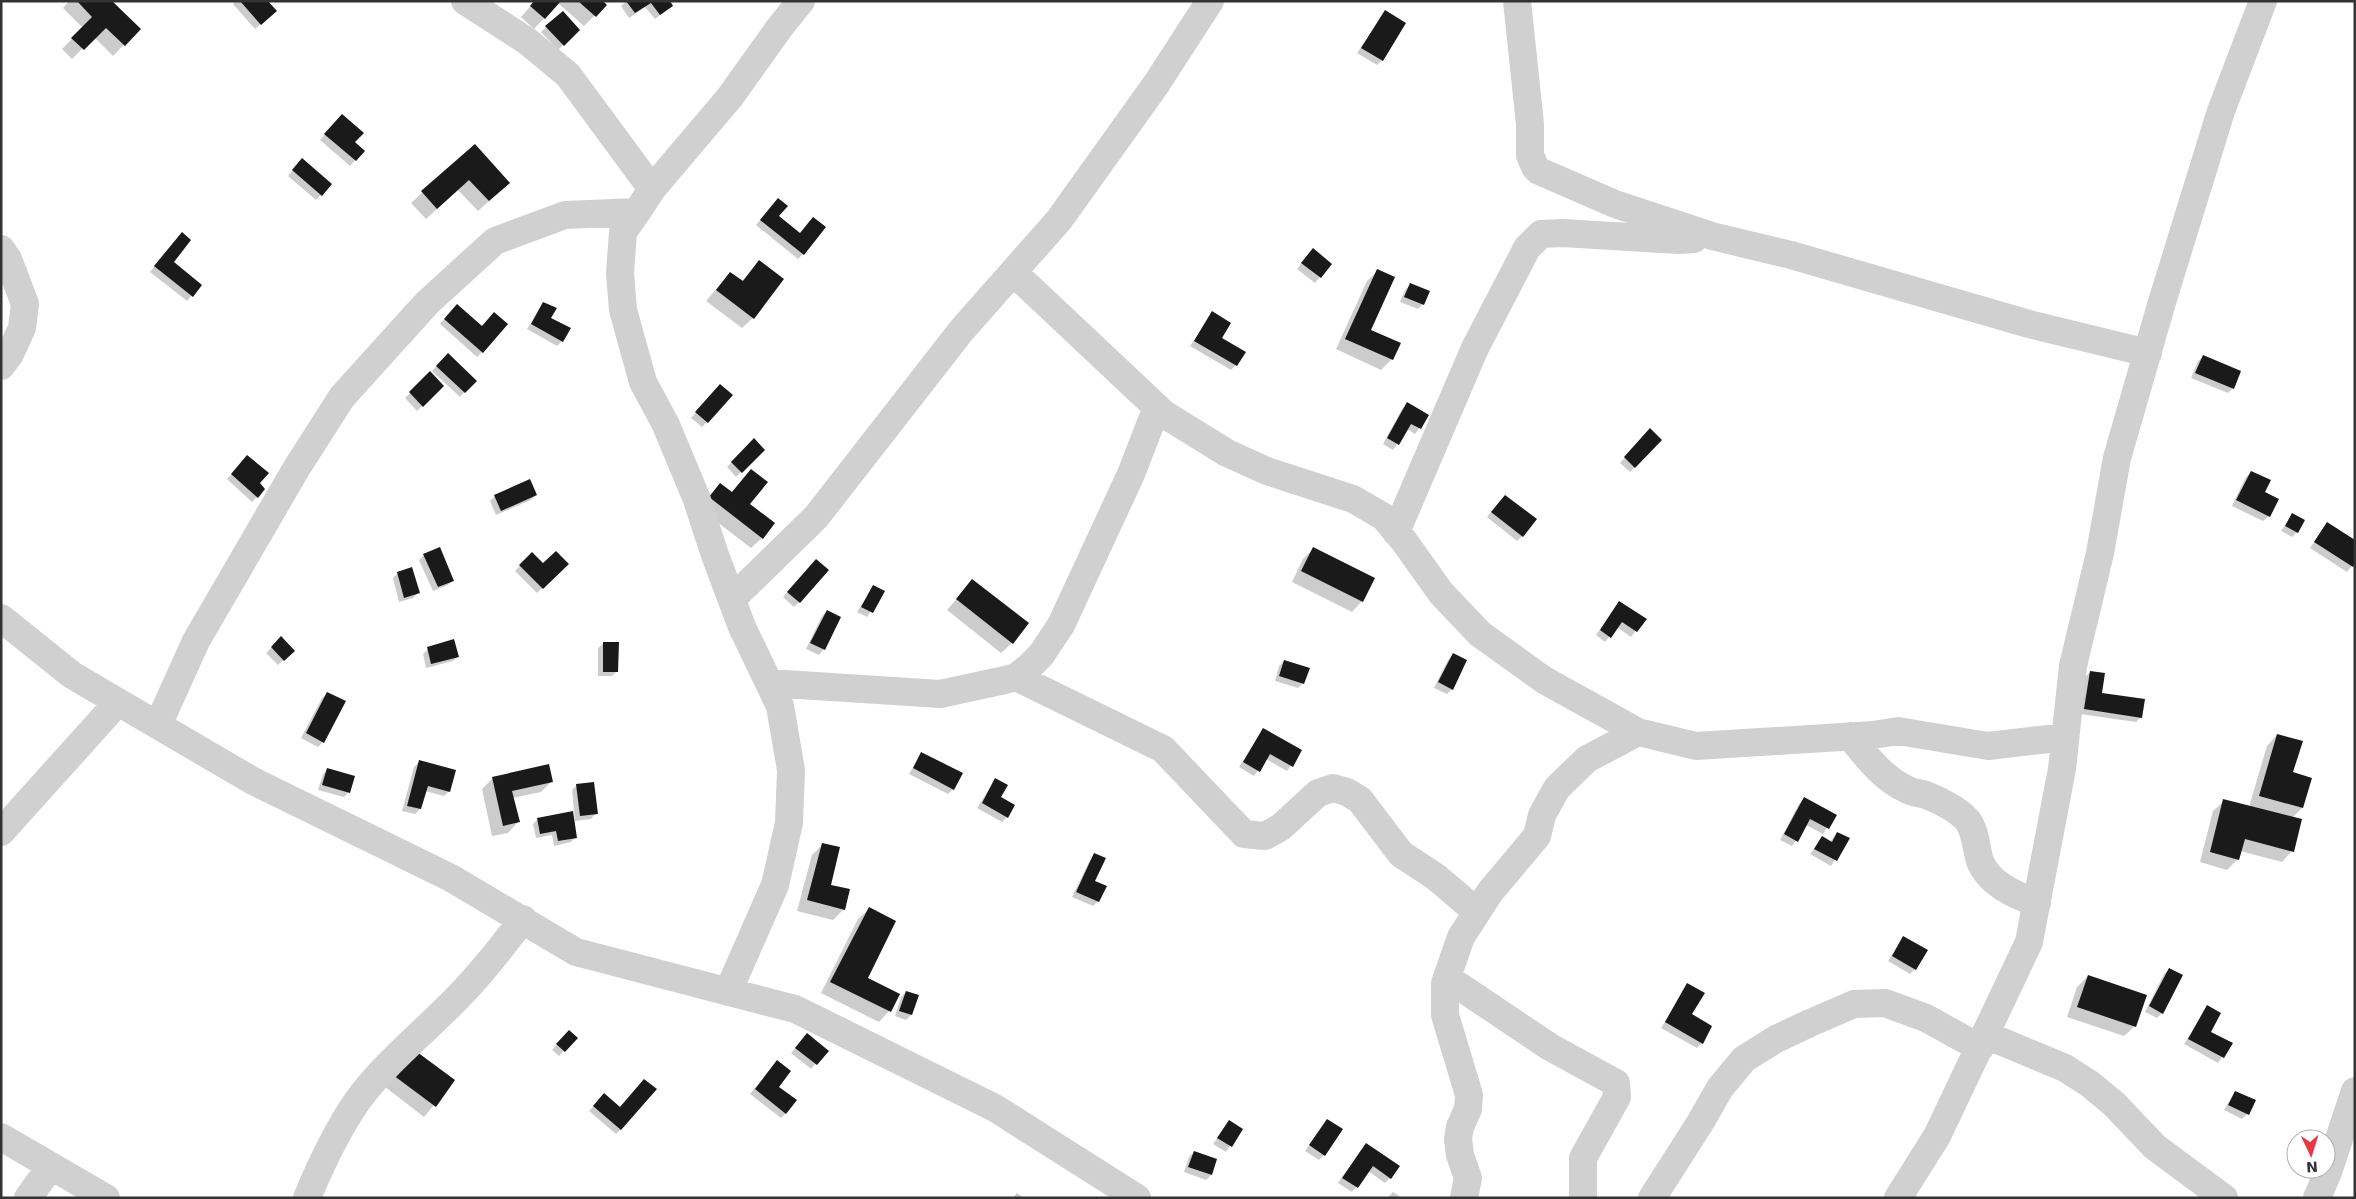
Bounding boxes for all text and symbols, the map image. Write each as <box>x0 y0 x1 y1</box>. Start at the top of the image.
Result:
north arrow <box>2286 1129 2336 1179</box>
text: N <box>2306 1159 2318 1175</box>

